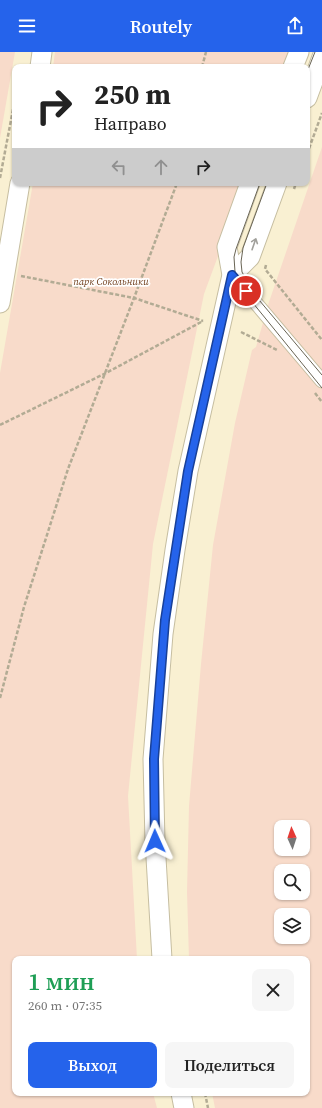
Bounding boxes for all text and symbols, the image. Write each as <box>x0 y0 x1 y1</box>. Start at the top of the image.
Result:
text: Routely <box>130 14 192 39</box>
icon: menu <box>16 15 38 37</box>
icon: share <box>284 15 306 37</box>
text: 250 m <box>94 75 171 113</box>
icon: right <box>28 80 80 132</box>
text: Направо <box>94 111 167 136</box>
icon: left <box>108 156 130 178</box>
icon: ahead <box>150 156 172 178</box>
icon: right <box>192 156 214 178</box>
one-way arrow <box>251 239 259 251</box>
pin <box>229 274 263 308</box>
park label: парк Сокольники <box>73 275 149 288</box>
icon: arrive <box>235 280 257 302</box>
position arrow <box>134 820 176 862</box>
north arrow <box>274 820 310 856</box>
map controls <box>274 820 310 944</box>
button: search <box>274 864 310 900</box>
button: layers <box>274 908 310 944</box>
text: 1 мин <box>28 965 95 998</box>
button: close <box>252 969 294 1011</box>
text: 260 m · 07:35 <box>28 997 102 1014</box>
button: Выход <box>28 1042 157 1088</box>
button: Поделиться <box>165 1042 294 1088</box>

